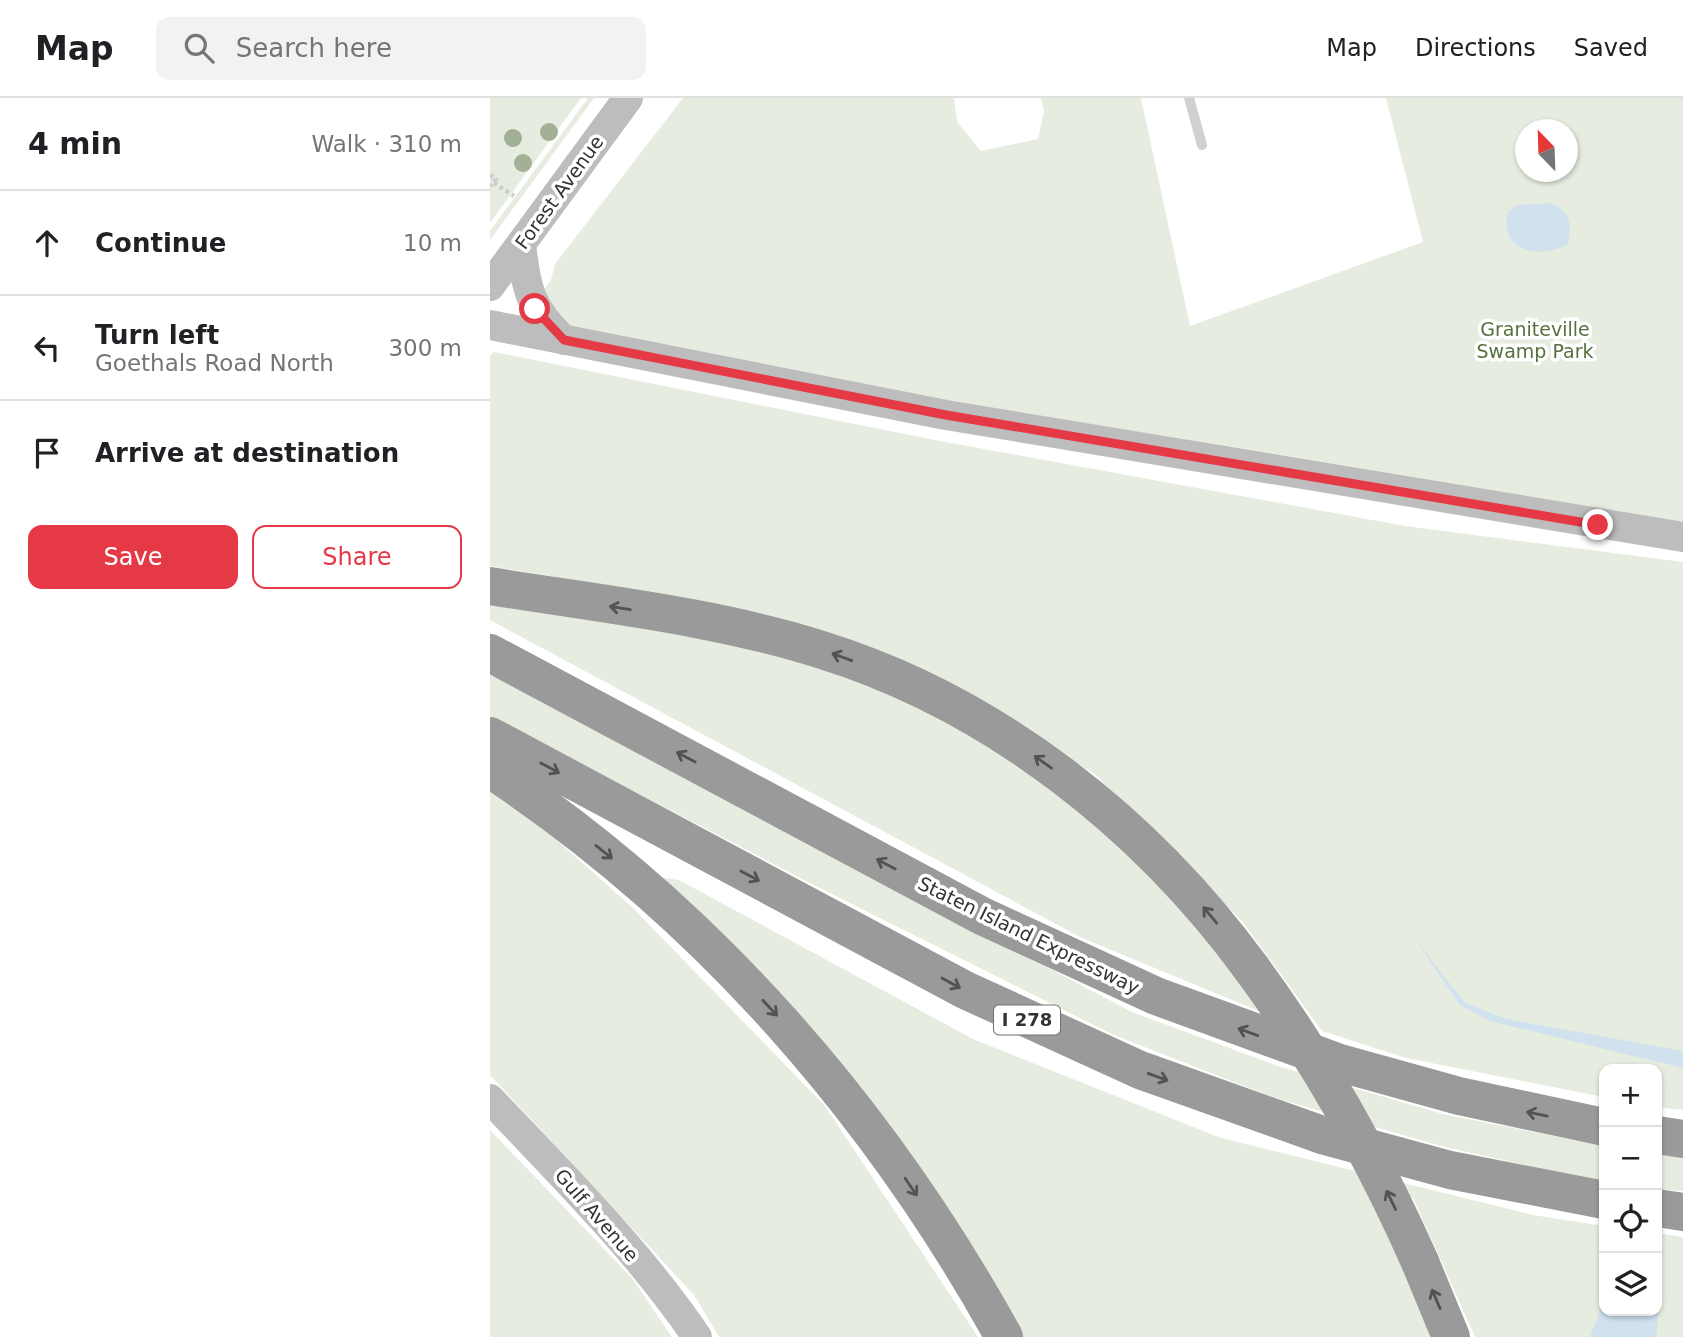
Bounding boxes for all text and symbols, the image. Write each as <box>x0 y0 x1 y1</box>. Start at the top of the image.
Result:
search box <box>156 17 646 80</box>
text: Map <box>35 29 114 68</box>
icon: search <box>180 29 218 67</box>
text: Search here <box>236 33 392 63</box>
text: Map <box>1326 34 1377 62</box>
text: Directions <box>1415 34 1536 62</box>
text: Saved <box>1574 34 1648 62</box>
north arrow <box>1515 119 1578 182</box>
text: 4 min <box>28 126 122 161</box>
text: Walk · 310 m <box>311 131 462 157</box>
street label: Forest Avenue <box>510 131 608 253</box>
icon: ahead <box>28 224 66 262</box>
text: Continue <box>95 228 226 258</box>
text: 10 m <box>403 230 462 256</box>
route start <box>519 293 550 324</box>
park label: Graniteville Swamp Park <box>1477 318 1593 362</box>
text: Turn left <box>95 320 219 350</box>
icon: left <box>28 329 66 367</box>
text: 300 m <box>388 335 462 361</box>
text: Goethals Road North <box>95 350 334 376</box>
icon: arrive <box>28 434 66 472</box>
text: Arrive at destination <box>95 438 399 468</box>
route end <box>1582 509 1613 540</box>
button: Save <box>28 525 238 589</box>
button: Share <box>252 525 462 589</box>
one-way arrow <box>609 601 632 614</box>
one-way arrow <box>831 650 853 662</box>
one-way arrow <box>676 750 696 764</box>
one-way arrow <box>1034 754 1053 769</box>
one-way arrow <box>539 762 560 775</box>
one-way arrow <box>595 845 613 860</box>
one-way arrow <box>877 857 897 871</box>
one-way arrow <box>739 870 760 884</box>
street label: Staten Island Expressway <box>915 872 1143 998</box>
one-way arrow <box>1203 906 1218 924</box>
one-way arrow <box>941 976 961 990</box>
one-way arrow <box>762 999 778 1017</box>
road number: I 278 <box>994 1006 1060 1035</box>
one-way arrow <box>1237 1025 1259 1037</box>
map controls <box>1599 1064 1662 1316</box>
button: + <box>1599 1064 1662 1127</box>
one-way arrow <box>1147 1071 1169 1084</box>
one-way arrow <box>1526 1106 1549 1120</box>
button: − <box>1599 1127 1662 1190</box>
street label: Gulf Avenue <box>551 1164 643 1266</box>
one-way arrow <box>903 1177 918 1196</box>
one-way arrow <box>1384 1190 1397 1211</box>
button: locate <box>1599 1190 1662 1253</box>
button: layers <box>1599 1253 1662 1316</box>
one-way arrow <box>1429 1289 1442 1311</box>

